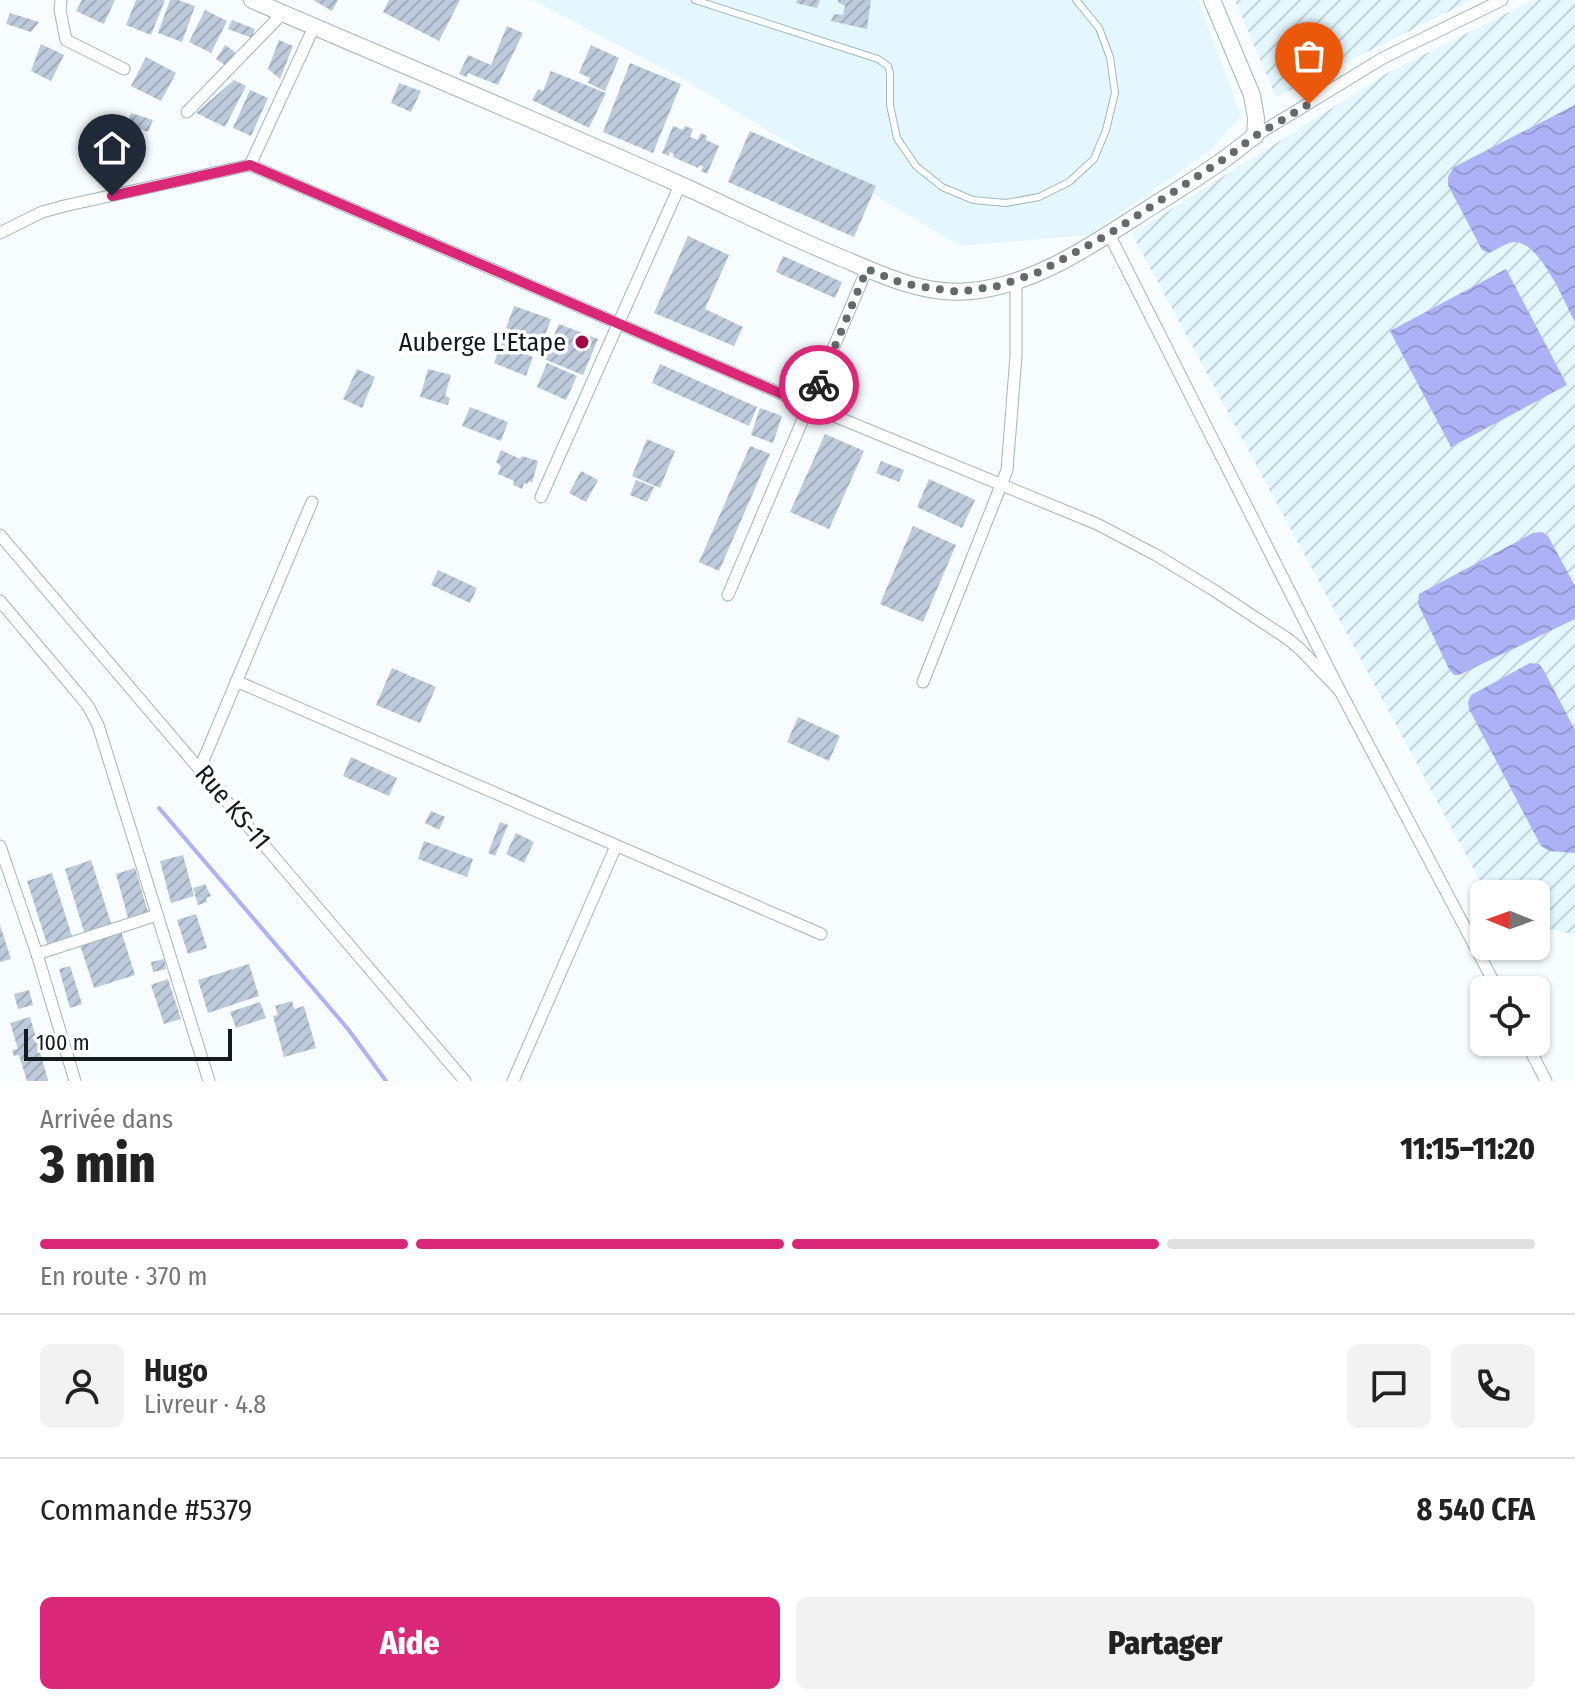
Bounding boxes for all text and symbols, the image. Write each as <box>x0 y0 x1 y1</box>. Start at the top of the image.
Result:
pin <box>1275 22 1343 104</box>
icon: bag <box>1287 34 1331 78</box>
pin <box>78 114 146 196</box>
icon: home <box>90 126 134 170</box>
place label: Auberge L'Etape <box>399 327 566 358</box>
marker: Auberge L'Etape <box>573 333 591 351</box>
courier <box>779 345 859 425</box>
icon: bike <box>797 363 841 407</box>
street label: Rue KS-11 <box>188 759 277 856</box>
north arrow <box>1470 880 1550 960</box>
map controls <box>1470 880 1550 1056</box>
button: locate <box>1470 976 1550 1056</box>
scale bar <box>24 1025 232 1061</box>
text: 100 m <box>36 1029 90 1056</box>
text: Arrivée dans <box>40 1104 173 1135</box>
text: 11:15–11:20 <box>1400 1131 1535 1167</box>
text: 3 min <box>40 1133 156 1196</box>
text: En route · 370 m <box>40 1261 208 1292</box>
button: person <box>40 1344 124 1428</box>
button: chat <box>1347 1344 1431 1428</box>
button: phone <box>1451 1344 1535 1428</box>
text: Hugo <box>144 1353 208 1389</box>
text: Livreur · 4.8 <box>144 1389 266 1420</box>
text: Commande #5379 <box>40 1492 252 1528</box>
text: 8 540 CFA <box>1416 1492 1535 1528</box>
button: Aide <box>40 1597 780 1689</box>
button: Partager <box>796 1597 1535 1689</box>

